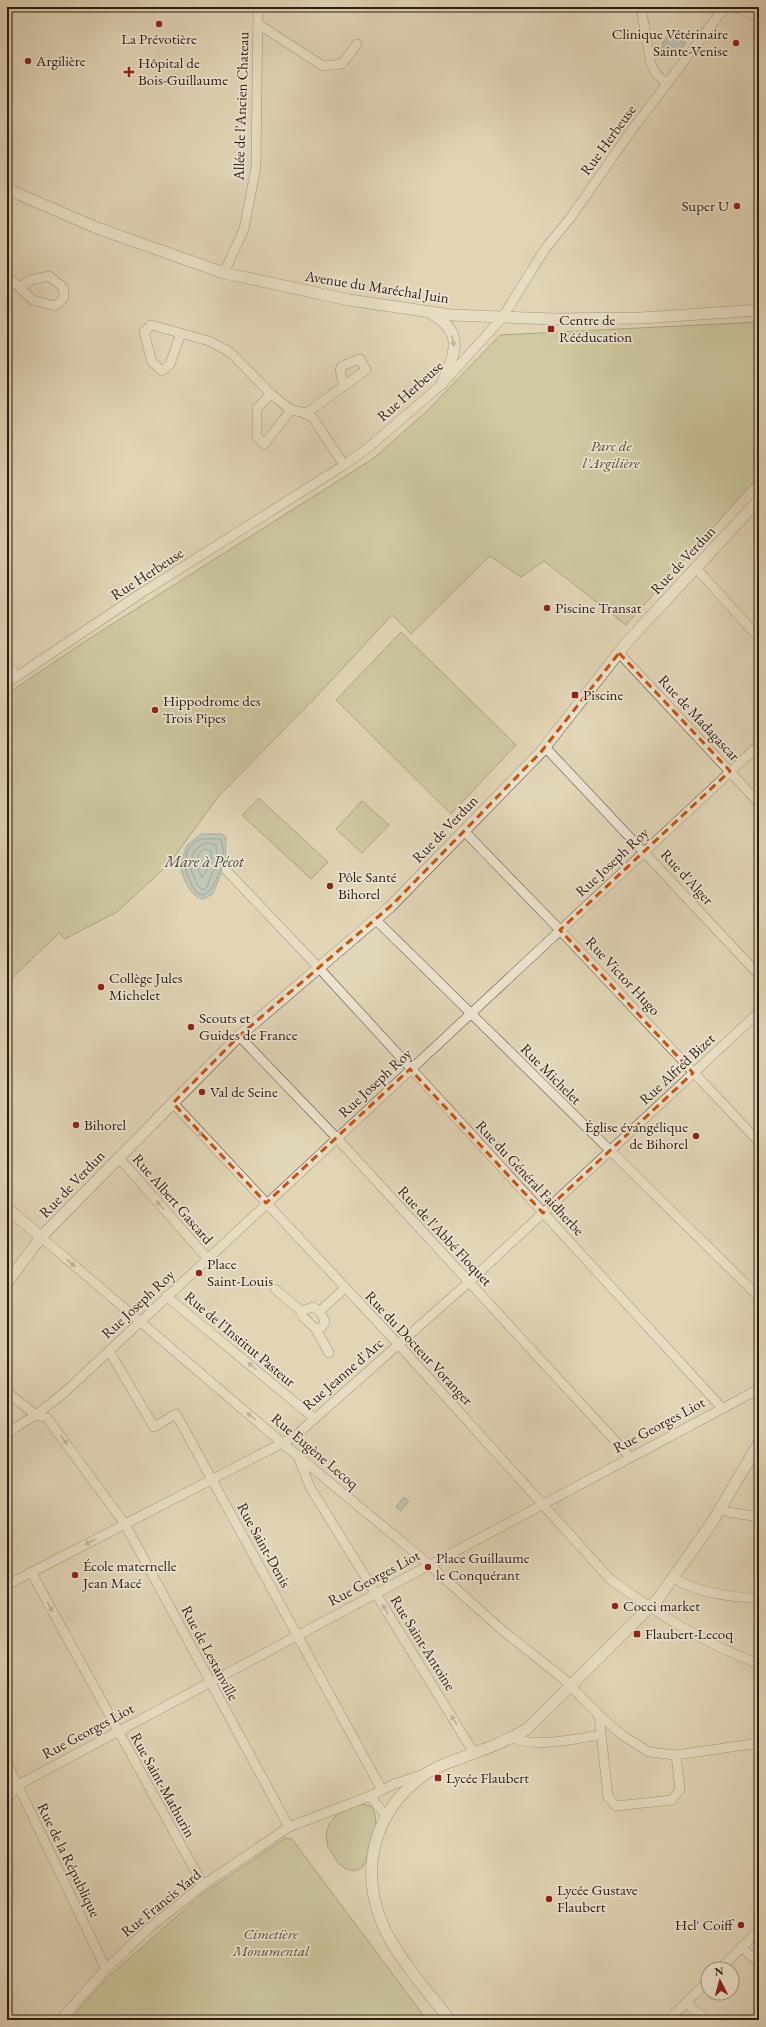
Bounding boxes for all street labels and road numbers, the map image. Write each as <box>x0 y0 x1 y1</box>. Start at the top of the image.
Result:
street label: Allée de l'Ancien Chateau <box>228 31 253 182</box>
street label: Rue Herbeuse <box>576 101 640 179</box>
street label: Avenue du Maréchal Juin <box>303 266 450 307</box>
street label: Rue Herbeuse <box>373 356 447 425</box>
street label: Rue de Verdun <box>646 521 719 598</box>
street label: Rue Herbeuse <box>107 543 187 604</box>
street label: Rue de Madagascar <box>655 671 744 765</box>
street label: Rue de Verdun <box>408 791 482 866</box>
street label: Rue Joseph Roy <box>571 823 653 900</box>
street label: Rue d'Alger <box>657 845 718 909</box>
street label: Rue Victor Hugo <box>582 932 665 1019</box>
street label: Rue Alfred Bizet <box>635 1029 719 1108</box>
street label: Rue Michelet <box>517 1039 586 1108</box>
street label: Rue Joseph Roy <box>334 1044 416 1121</box>
street label: Rue du Général Faidherbe <box>472 1116 589 1239</box>
street label: Rue de Verdun <box>35 1146 109 1221</box>
street label: Rue Albert Gascard <box>129 1149 218 1248</box>
street label: Rue de l'Abbé Floquet <box>394 1182 497 1290</box>
street label: Rue Joseph Roy <box>97 1265 179 1342</box>
street label: Rue du Docteur Voranger <box>361 1286 477 1409</box>
street label: Rue de l'Institut Pasteur <box>181 1287 300 1391</box>
street label: Rue Jeanne d'Arc <box>298 1333 387 1414</box>
street label: Rue Georges Liot <box>610 1392 708 1457</box>
street label: Rue Eugène Lecoq <box>268 1408 363 1493</box>
street label: Rue Saint-Denis <box>233 1499 296 1591</box>
street label: Rue Georges Liot <box>325 1545 423 1610</box>
street label: Rue Saint-Antoine <box>387 1592 460 1694</box>
street label: Rue de Lestanville <box>177 1602 244 1704</box>
street label: Rue Georges Liot <box>39 1698 137 1763</box>
street label: Rue Saint-Mathurin <box>127 1729 200 1841</box>
street label: Rue de la République <box>33 1799 105 1920</box>
street label: Rue Francis Yard <box>117 1864 205 1941</box>

